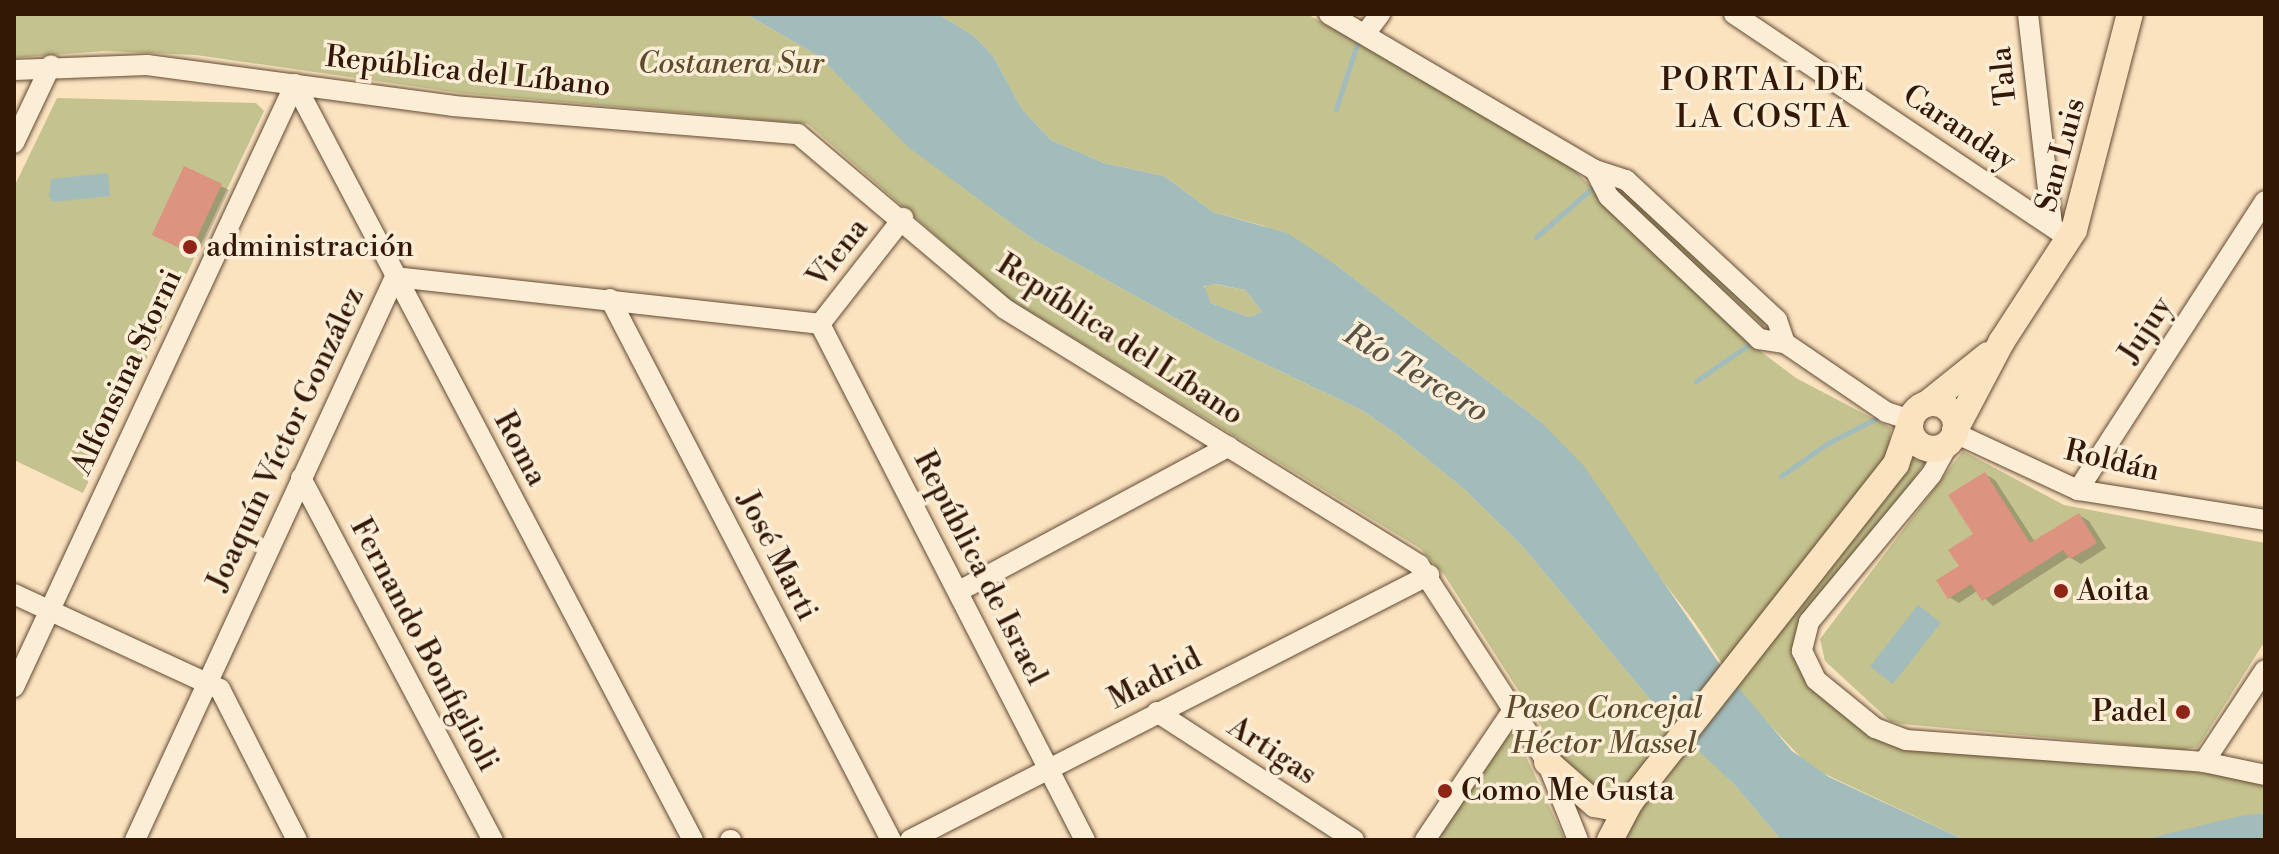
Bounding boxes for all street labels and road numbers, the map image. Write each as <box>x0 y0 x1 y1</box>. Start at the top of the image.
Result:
street label: República del Líbano <box>324 39 612 105</box>
street label: Tala <box>1983 45 2025 107</box>
street label: Caranday <box>1896 77 2022 179</box>
street label: San Luis <box>2029 94 2093 216</box>
street label: Viena <box>800 211 876 295</box>
street label: República del Líbano <box>990 247 1250 433</box>
street label: Alfonsina Storni <box>64 264 190 480</box>
street label: Joaquín Víctor González <box>200 282 372 596</box>
street label: Jujuy <box>2111 290 2181 370</box>
street label: Roma <box>486 406 554 492</box>
street label: Roldán <box>2061 433 2163 489</box>
street label: República de Israel <box>906 445 1054 691</box>
street label: José Marti <box>729 485 825 627</box>
street label: Fernando Bonfiglioli <box>342 512 506 778</box>
street label: Madrid <box>1103 640 1207 718</box>
street label: Artigas <box>1221 709 1323 793</box>

